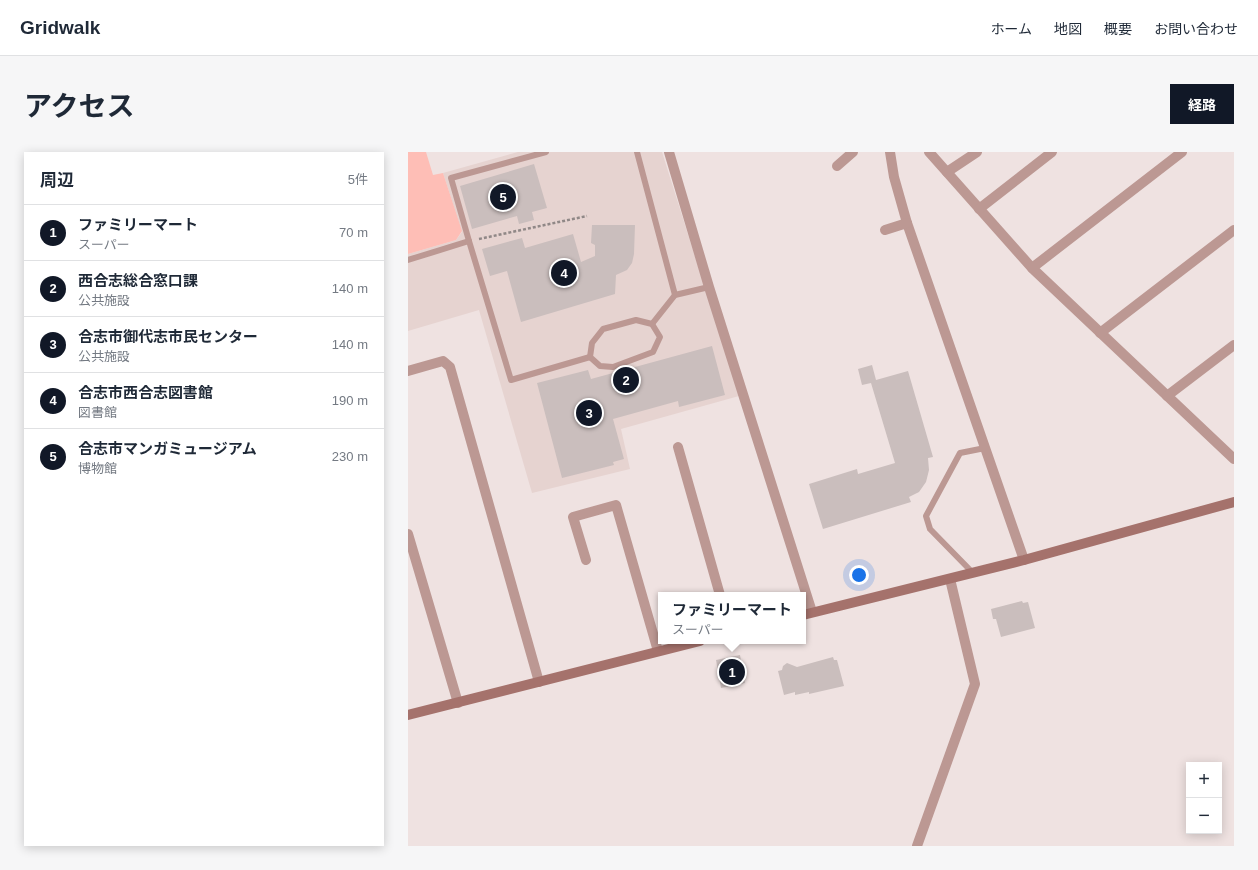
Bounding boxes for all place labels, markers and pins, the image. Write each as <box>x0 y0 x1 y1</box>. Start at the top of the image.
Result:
pin: 5 <box>490 182 516 212</box>
pin: 4 <box>551 258 577 288</box>
pin: 2 <box>613 365 639 395</box>
pin: 3 <box>576 398 602 428</box>
pin: 1 <box>719 657 745 687</box>

